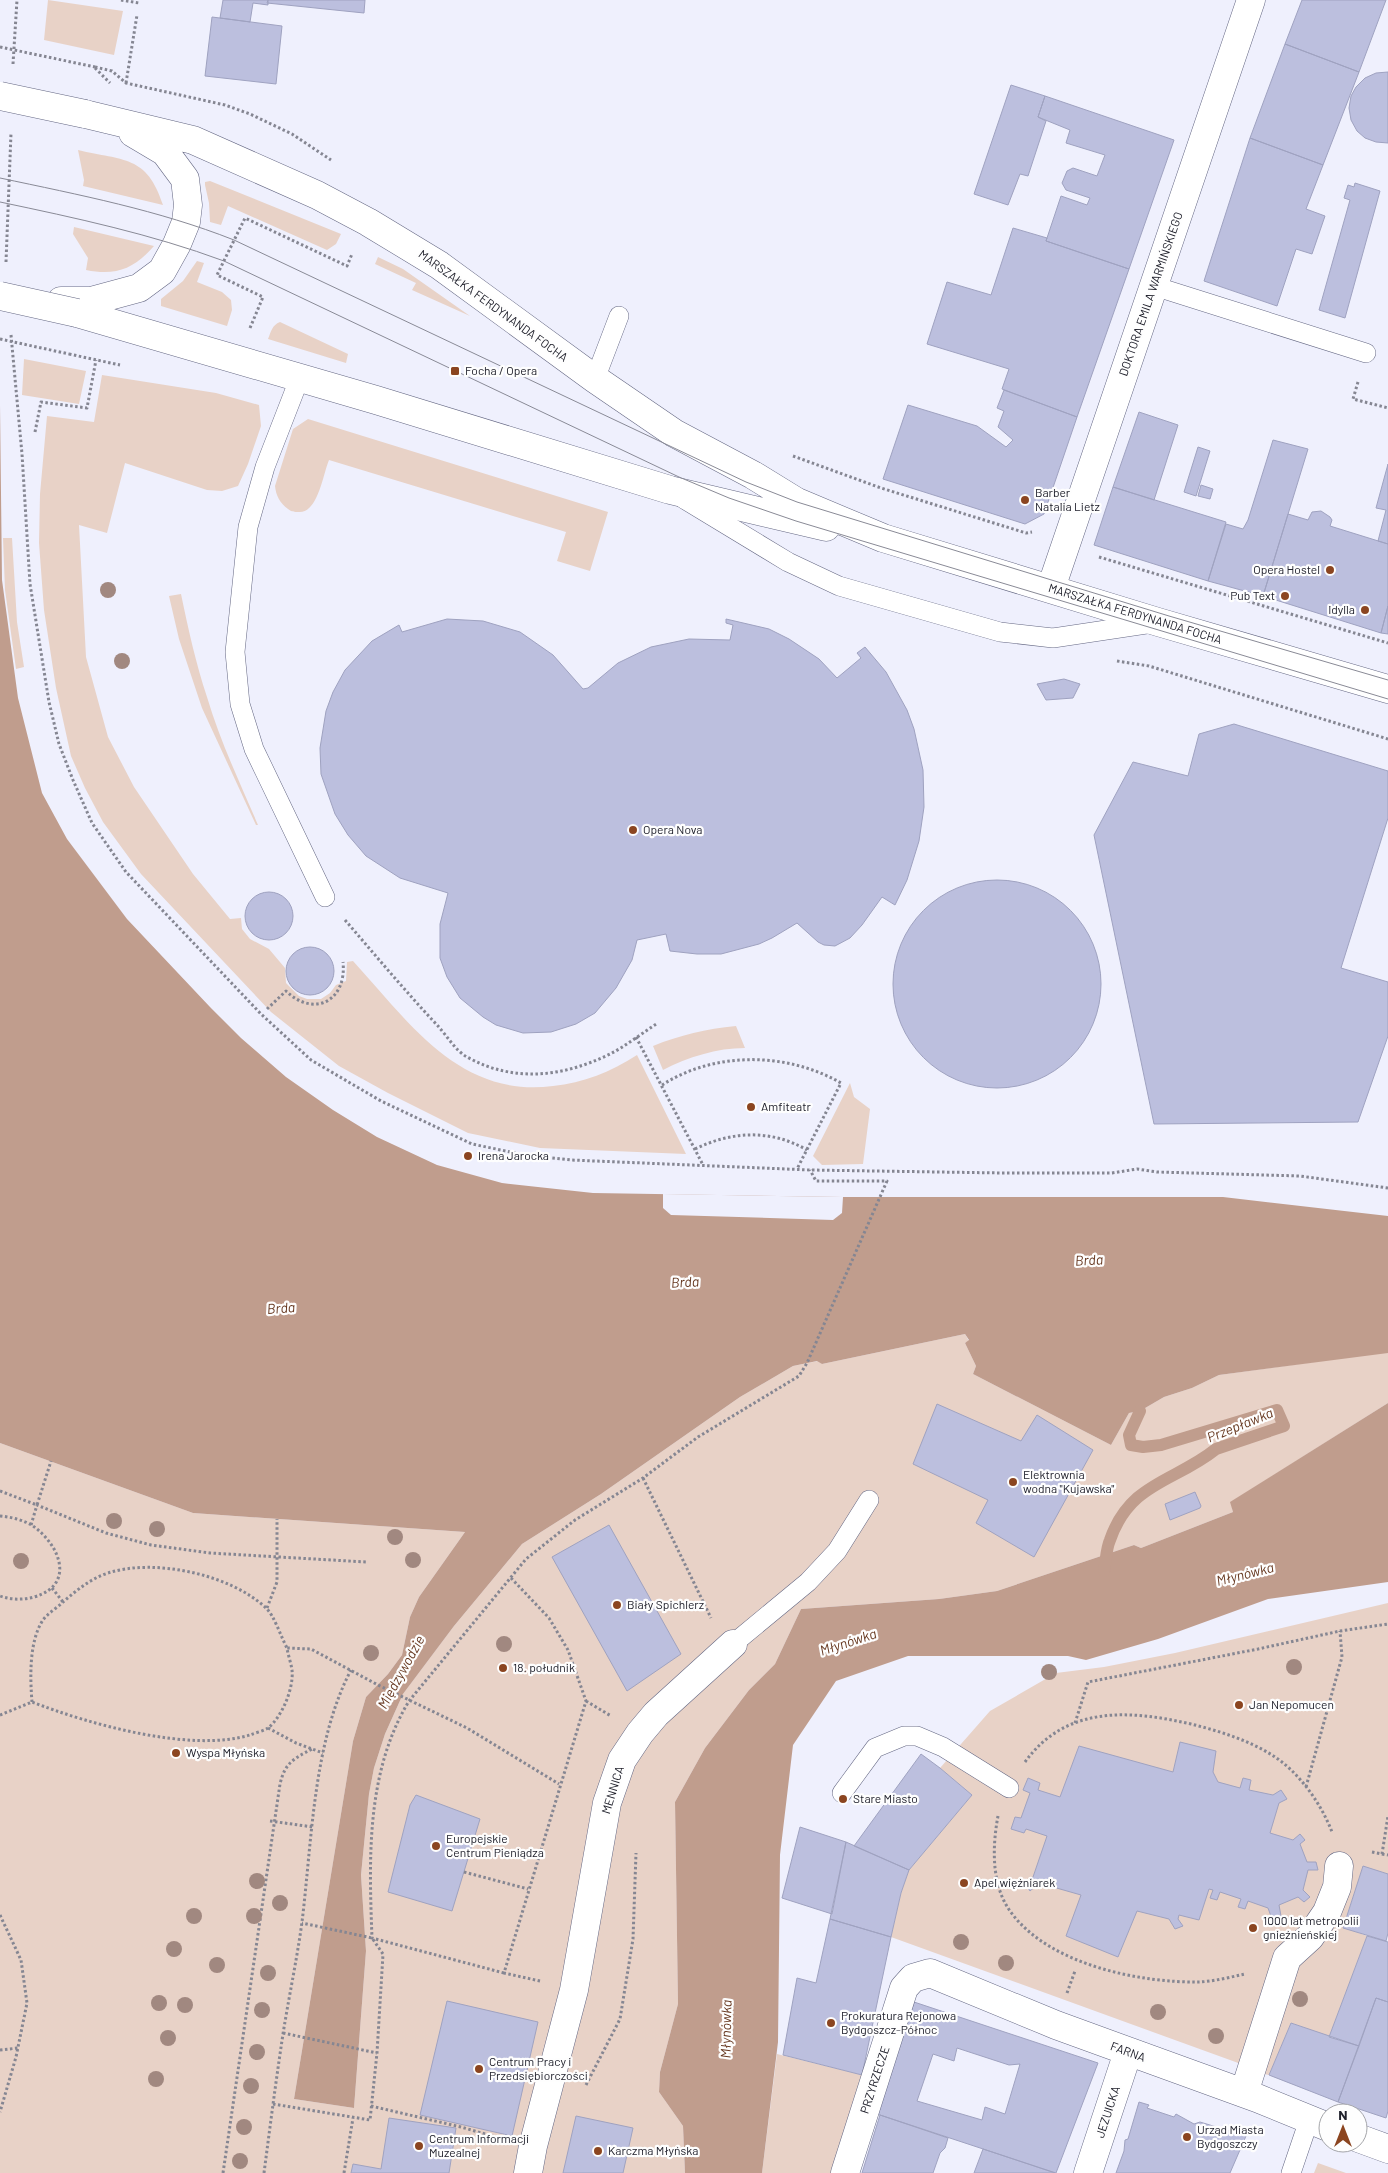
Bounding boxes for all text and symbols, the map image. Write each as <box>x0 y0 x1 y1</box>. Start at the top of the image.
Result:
street label: DOKTORA EMILA WARMIŃSKIEGO <box>1115 210 1185 378</box>
street label: MARSZAŁKA FERDYNANDA FOCHA <box>416 246 571 364</box>
place label: Focha / Opera <box>465 363 537 377</box>
marker: Focha / Opera <box>449 365 461 377</box>
place label: Barber Natalia Lietz <box>1035 485 1100 513</box>
marker: Barber Natalia Lietz <box>1019 494 1031 506</box>
place label: Opera Hostel <box>1253 562 1320 576</box>
marker: Opera Hostel <box>1324 564 1336 576</box>
street label: MARSZAŁKA FERDYNANDA FOCHA <box>1047 580 1224 646</box>
place label: Pub Text <box>1230 588 1275 602</box>
marker: Pub Text <box>1279 590 1291 602</box>
place label: Idylla <box>1328 602 1355 616</box>
marker: Idylla <box>1359 604 1371 616</box>
place label: Opera Nova <box>643 822 702 836</box>
marker: Opera Nova <box>627 824 639 836</box>
place label: Amfiteatr <box>761 1099 812 1113</box>
marker: Amfiteatr <box>745 1101 757 1113</box>
place label: Irena Jarocka <box>478 1148 549 1162</box>
marker: Irena Jarocka <box>462 1150 474 1162</box>
water label: Brda <box>1074 1250 1104 1269</box>
water label: Brda <box>670 1272 700 1291</box>
water label: Brda <box>266 1298 296 1317</box>
water label: Przepławka <box>1204 1404 1275 1445</box>
place label: Elektrownia wodna "Kujawska" <box>1023 1467 1114 1495</box>
marker: Elektrownia wodna "Kujawska" <box>1007 1476 1019 1488</box>
water label: Młynówka <box>1214 1558 1275 1589</box>
place label: Biały Spichlerz <box>627 1597 704 1611</box>
marker: Biały Spichlerz <box>611 1599 623 1611</box>
water label: Młynówka <box>817 1624 878 1659</box>
water label: Międzywodzie <box>373 1632 428 1711</box>
place label: 18. południk <box>513 1660 575 1674</box>
marker: 18. południk <box>497 1662 509 1674</box>
place label: Jan Nepomucen <box>1249 1697 1334 1711</box>
marker: Jan Nepomucen <box>1233 1699 1245 1711</box>
place label: Wyspa Młyńska <box>186 1745 265 1759</box>
marker: Wyspa Młyńska <box>170 1747 182 1759</box>
street label: MENNICA <box>598 1764 626 1815</box>
place label: Stare Miasto <box>853 1791 918 1805</box>
marker: Stare Miasto <box>837 1793 849 1805</box>
place label: Europejskie Centrum Pieniądza <box>446 1831 544 1859</box>
marker: Europejskie Centrum Pieniądza <box>430 1840 442 1852</box>
place label: Apel więźniarek <box>974 1875 1055 1889</box>
marker: Apel więźniarek <box>958 1877 970 1889</box>
place label: 1000 lat metropolii gnieźnieńskiej <box>1263 1913 1359 1941</box>
marker: 1000 lat metropolii gnieźnieńskiej <box>1247 1922 1259 1934</box>
water label: Młynówka <box>716 2000 735 2058</box>
place label: Prokuratura Rejonowa Bydgoszcz-Północ <box>841 2008 956 2036</box>
marker: Prokuratura Rejonowa Bydgoszcz-Północ <box>825 2017 837 2029</box>
street label: FARNA <box>1109 2038 1148 2064</box>
street label: PRZYRZECZE <box>857 2044 892 2115</box>
place label: Centrum Pracy i Przedsiębiorczości <box>489 2054 588 2082</box>
marker: Centrum Pracy i Przedsiębiorczości <box>473 2063 485 2075</box>
street label: JEZUICKA <box>1092 2084 1122 2139</box>
north arrow <box>1318 2103 1368 2153</box>
text: N <box>1338 2106 1348 2123</box>
place label: Urząd Miasta Bydgoszczy <box>1197 2122 1264 2150</box>
place label: Centrum Informacji Muzealnej <box>429 2131 529 2159</box>
marker: Urząd Miasta Bydgoszczy <box>1181 2131 1193 2143</box>
marker: Centrum Informacji Muzealnej <box>413 2140 425 2152</box>
place label: Karczma Młyńska <box>608 2143 698 2157</box>
marker: Karczma Młyńska <box>592 2145 604 2157</box>

